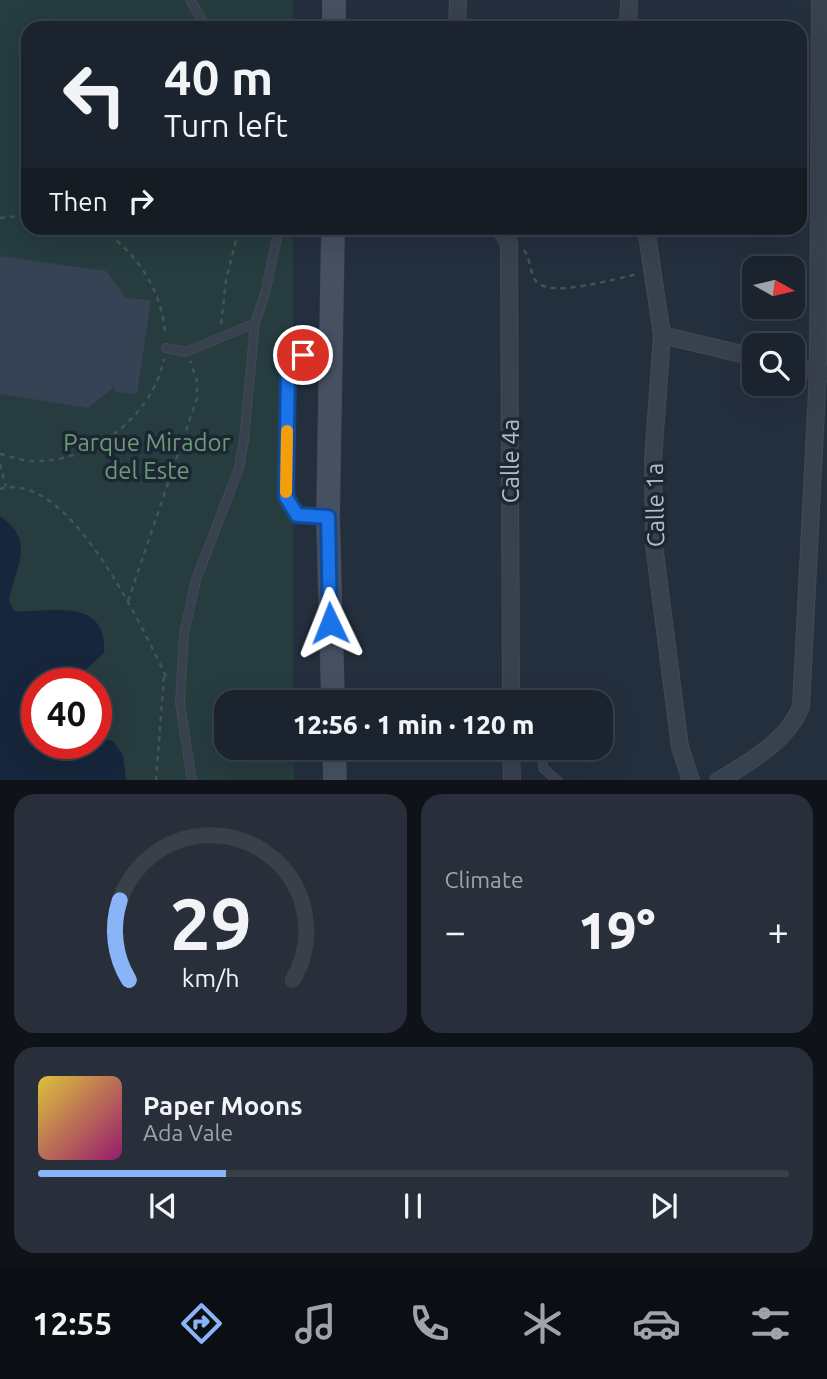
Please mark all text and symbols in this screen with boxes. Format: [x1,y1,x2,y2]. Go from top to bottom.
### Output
icon: left [49,49,140,140]
text: 40 m [164,49,273,104]
text: Turn left [164,107,288,143]
icon: right [122,182,160,220]
text: Then [49,187,108,216]
north arrow [742,256,805,318]
map controls [742,256,805,396]
pin [273,325,333,385]
button: search [742,333,805,396]
icon: arrive [284,336,322,374]
street label: Calle 4a [497,419,524,503]
park label: Parque Mirador del Este [63,429,231,484]
street label: Calle 1a [641,463,669,547]
position arrow [293,586,367,660]
speed limit sign: 40 [21,668,112,759]
text: 12:56 · 1 min · 120 m [293,710,534,739]
text: Climate [445,867,524,892]
text: 29 [169,882,251,964]
text: 19° [578,901,656,959]
text: − [445,910,466,952]
text: + [768,910,789,952]
text: km/h [181,963,239,991]
text: Paper Moons [143,1091,302,1120]
text: Ada Vale [143,1120,233,1145]
icon: previous [144,1187,182,1225]
icon: pause [394,1187,432,1225]
icon: next [645,1187,683,1225]
icon: directions [177,1299,226,1348]
icon: music [291,1299,340,1348]
icon: phone [405,1299,454,1348]
icon: climate [518,1299,567,1348]
icon: car [632,1299,681,1348]
icon: filters [746,1299,795,1348]
text: 12:55 [32,1305,112,1341]

